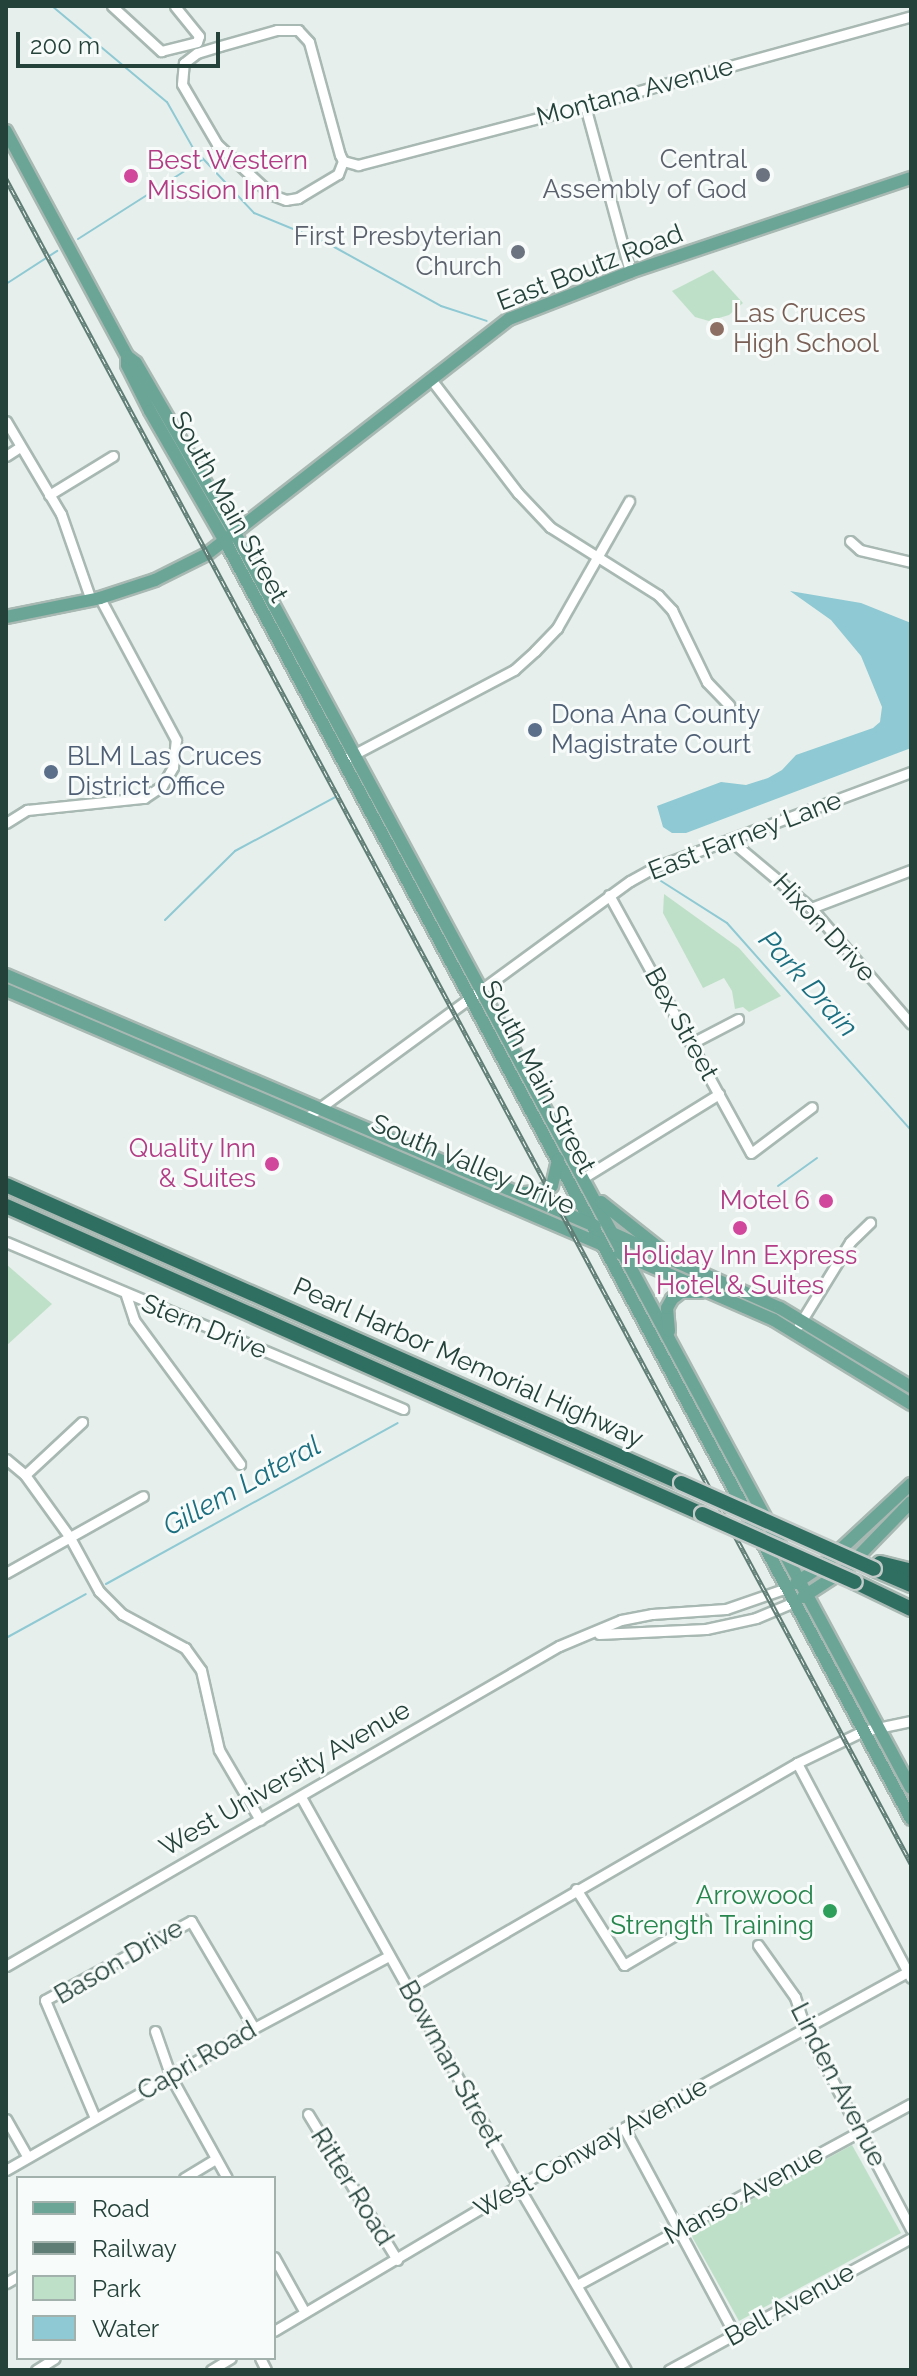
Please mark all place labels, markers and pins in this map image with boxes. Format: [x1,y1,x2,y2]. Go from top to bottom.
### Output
place label: Central Assembly of God [541,144,747,206]
place label: Best Western Mission Inn [147,145,309,206]
marker: Central Assembly of God [754,166,772,184]
marker: Best Western Mission Inn [122,167,140,185]
place label: First Presbyterian Church [294,221,502,282]
marker: First Presbyterian Church [509,243,527,261]
place label: Las Cruces High School [733,298,879,360]
marker: Las Cruces High School [708,320,726,338]
place label: Dona Ana County Magistrate Court [551,699,761,760]
marker: Dona Ana County Magistrate Court [526,721,544,739]
place label: BLM Las Cruces District Office [67,741,262,802]
marker: BLM Las Cruces District Office [42,763,60,781]
place label: Quality Inn & Suites [128,1133,256,1194]
marker: Quality Inn & Suites [263,1155,281,1173]
place label: Motel 6 [719,1185,810,1217]
marker: Motel 6 [817,1192,835,1210]
marker: Holiday Inn Express Hotel & Suites [731,1219,749,1237]
place label: Holiday Inn Express Hotel & Suites [622,1240,858,1302]
place label: Arrowood Strength Training [610,1880,814,1942]
marker: Arrowood Strength Training [821,1902,839,1920]

